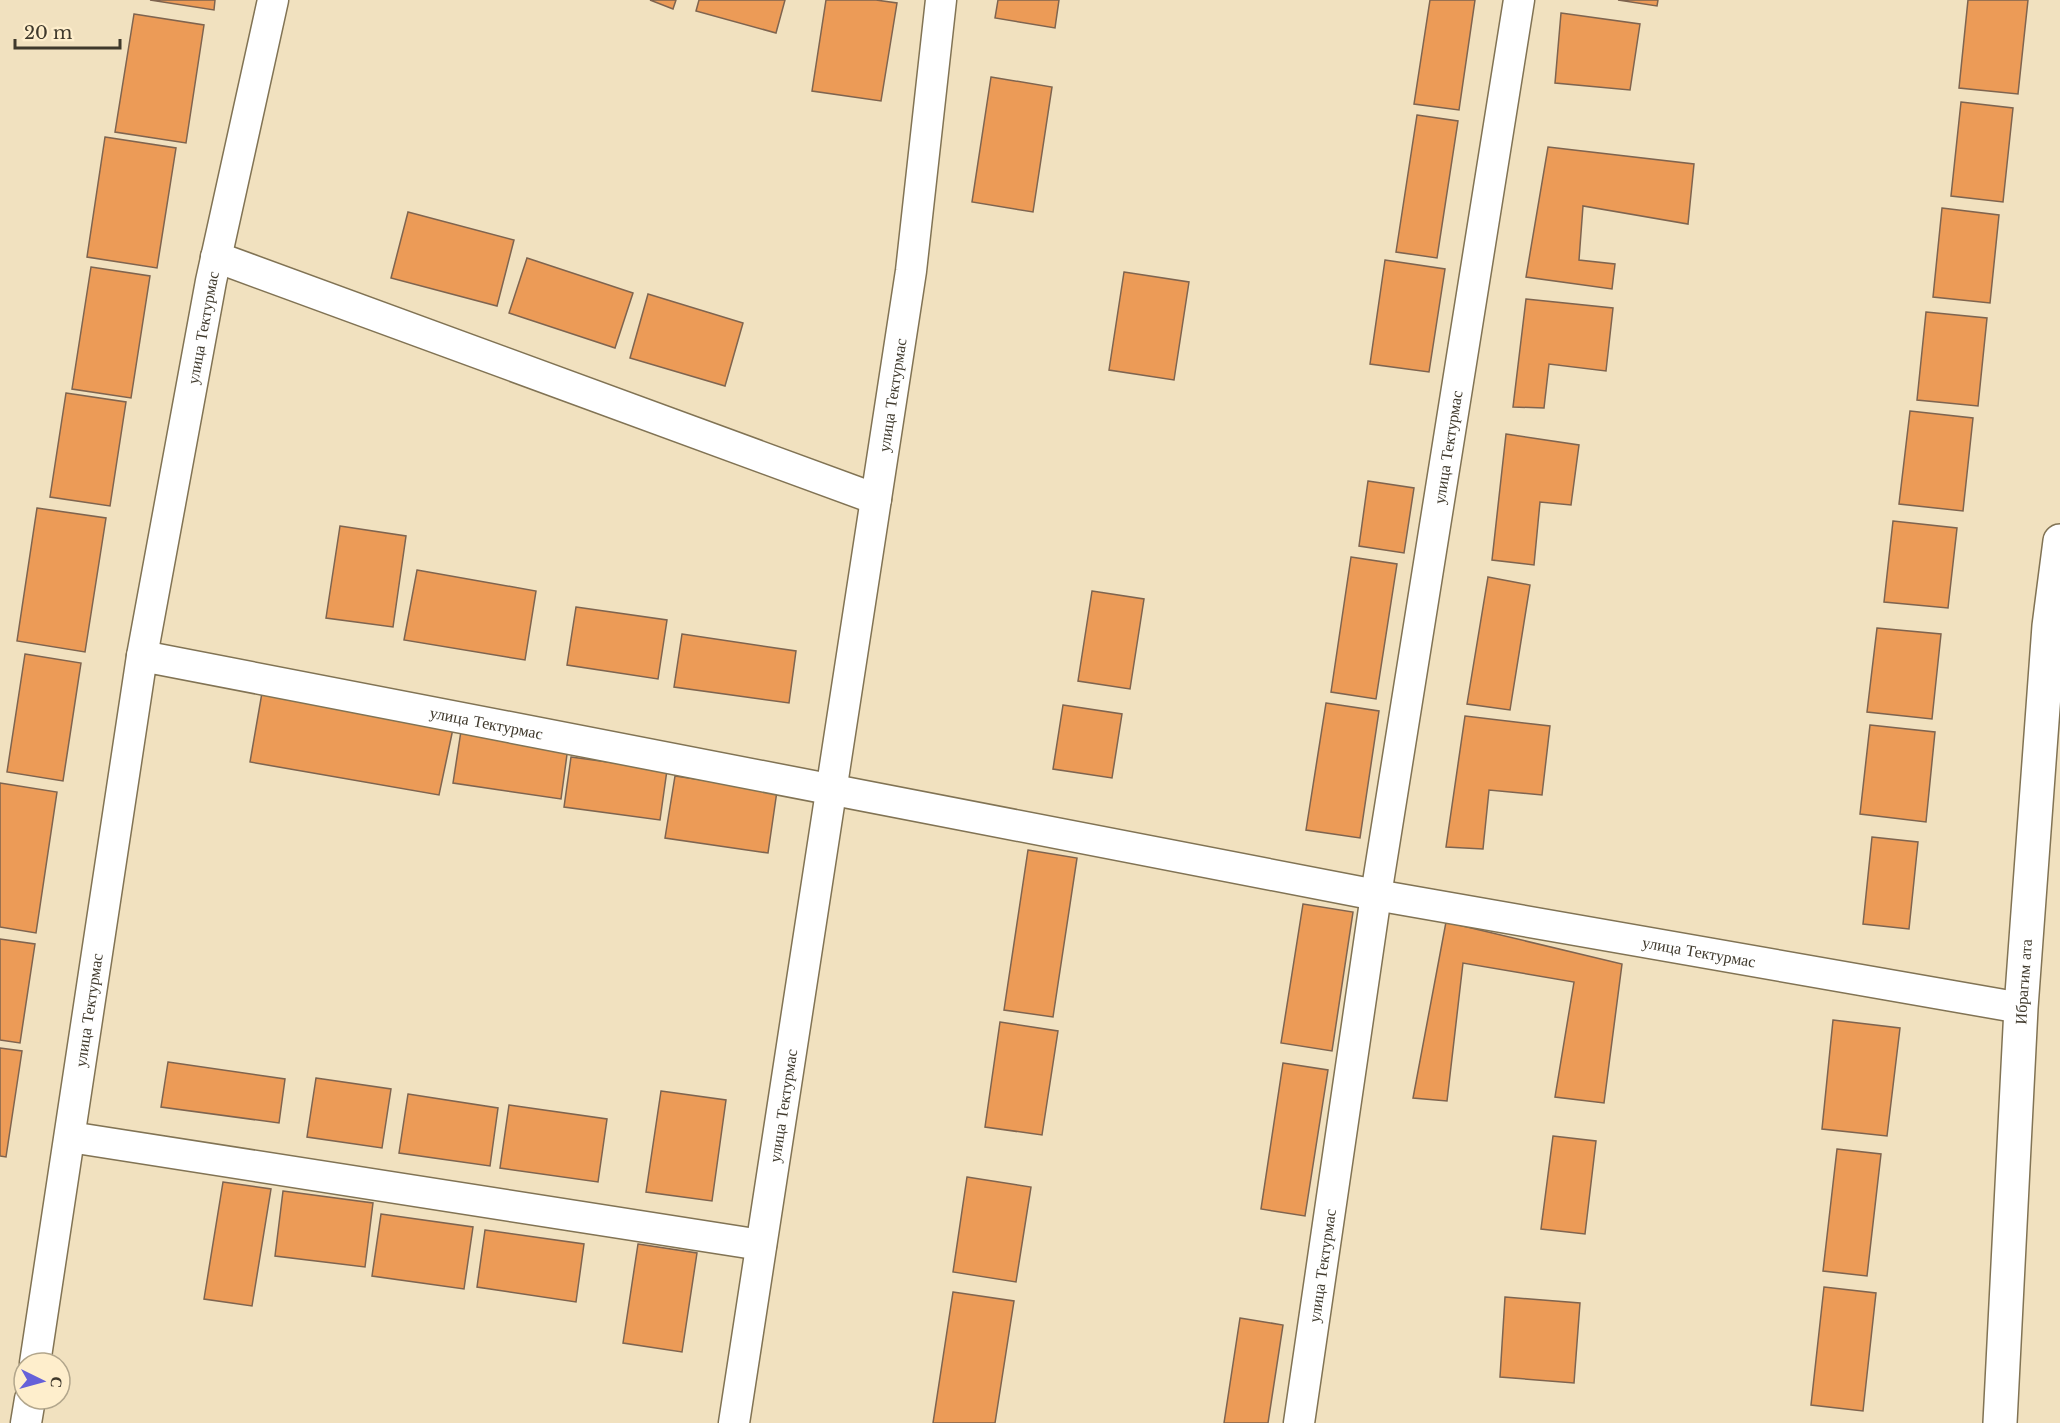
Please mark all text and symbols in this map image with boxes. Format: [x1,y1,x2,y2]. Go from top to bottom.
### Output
scale bar [15,12,120,50]
text: 20 m [24,22,72,44]
street label: улица Тектурмас [182,269,223,386]
street label: улица Тектурмас [873,337,911,453]
street label: улица Тектурмас [1429,389,1466,505]
street label: улица Тектурмас [428,702,545,743]
street label: улица Тектурмас [1641,932,1757,971]
street label: Ибрагим ата [2010,938,2036,1025]
street label: улица Тектурмас [70,952,107,1068]
street label: улица Тектурмас [764,1048,801,1164]
street label: улица Тектурмас [1304,1207,1340,1324]
north arrow [12,1351,72,1411]
text: С [46,1376,67,1389]

